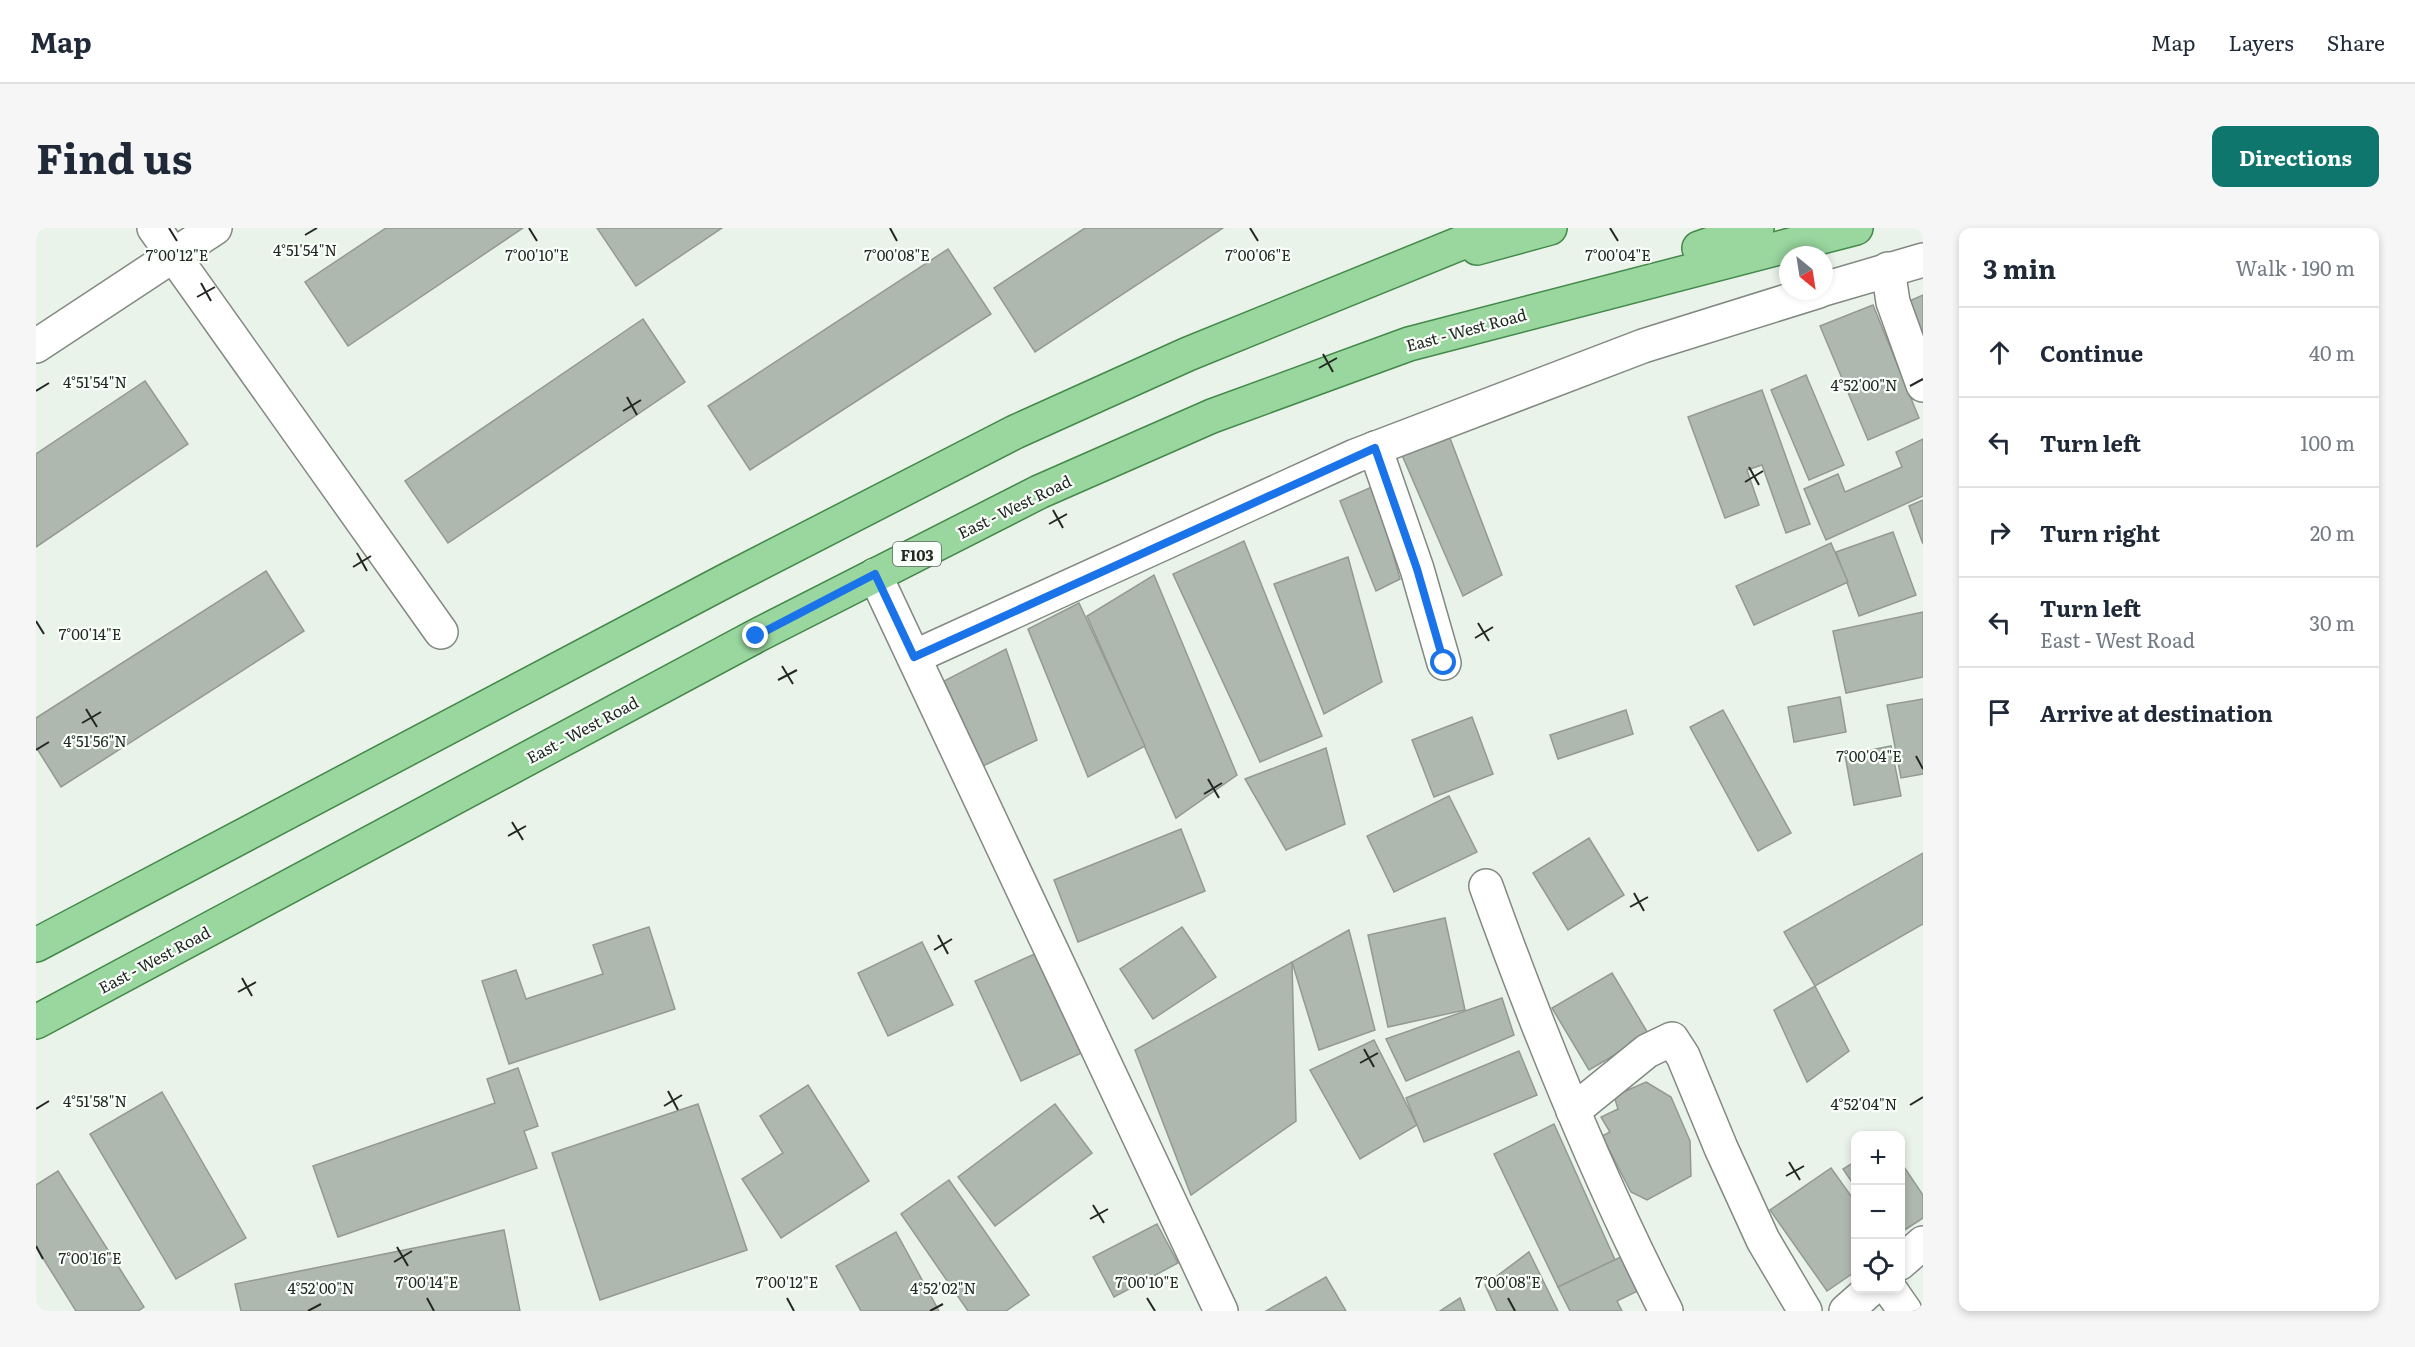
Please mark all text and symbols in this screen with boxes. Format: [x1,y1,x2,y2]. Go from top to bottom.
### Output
text: Map [30,20,92,62]
text: Map [2151,26,2196,57]
text: Layers [2229,26,2294,57]
text: Share [2327,26,2385,57]
text: Find us [36,125,193,187]
button: Directions [2212,126,2379,187]
text: 4°51'54"N [273,238,337,261]
text: 7°00'12"E [146,243,208,266]
text: 7°00'10"E [505,243,569,266]
text: 7°00'08"E [864,243,930,266]
text: 7°00'06"E [1225,243,1291,266]
text: 7°00'04"E [1585,243,1651,266]
north arrow [1779,246,1833,300]
text: 3 min [1983,248,2056,287]
text: Walk · 190 m [2236,252,2355,282]
street label: East - West Road [1403,301,1529,357]
icon: ahead [1983,336,2016,369]
text: Continue [2040,336,2143,369]
text: 40 m [2309,337,2355,367]
text: 4°51'54"N [63,370,127,393]
text: 4°52'00"N [1830,373,1898,396]
icon: left [1983,426,2016,459]
text: Turn left [2040,426,2141,459]
text: 100 m [2300,427,2355,457]
street label: East - West Road [953,468,1075,544]
icon: right [1983,516,2016,549]
text: Turn right [2040,516,2160,549]
text: 20 m [2310,517,2355,547]
road number: F103 [893,542,941,566]
text: Turn left [2040,591,2141,624]
icon: left [1983,606,2016,639]
text: 30 m [2309,607,2355,637]
text: 7°00'14"E [59,622,121,645]
route end [742,622,768,648]
text: East - West Road [2040,624,2195,654]
route start [1430,649,1456,675]
street label: East - West Road [522,689,643,769]
icon: arrive [1983,696,2016,729]
text: Arrive at destination [2040,696,2273,729]
text: 4°51'56"N [63,729,127,752]
text: 7°00'04"E [1836,744,1902,767]
street label: East - West Road [94,919,215,999]
text: 4°51'58"N [63,1089,127,1112]
text: 4°52'04"N [1831,1092,1897,1115]
map controls [1851,1131,1905,1293]
button: + [1851,1131,1905,1185]
button: − [1851,1185,1905,1239]
button: locate [1851,1239,1905,1293]
text: 7°00'16"E [59,1246,121,1269]
text: 7°00'14"E [396,1270,458,1293]
text: 7°00'12"E [756,1270,818,1293]
text: 7°00'10"E [1115,1270,1179,1293]
text: 7°00'08"E [1475,1270,1541,1293]
text: 4°52'00"N [287,1276,355,1299]
text: 4°52'02"N [910,1276,976,1299]

